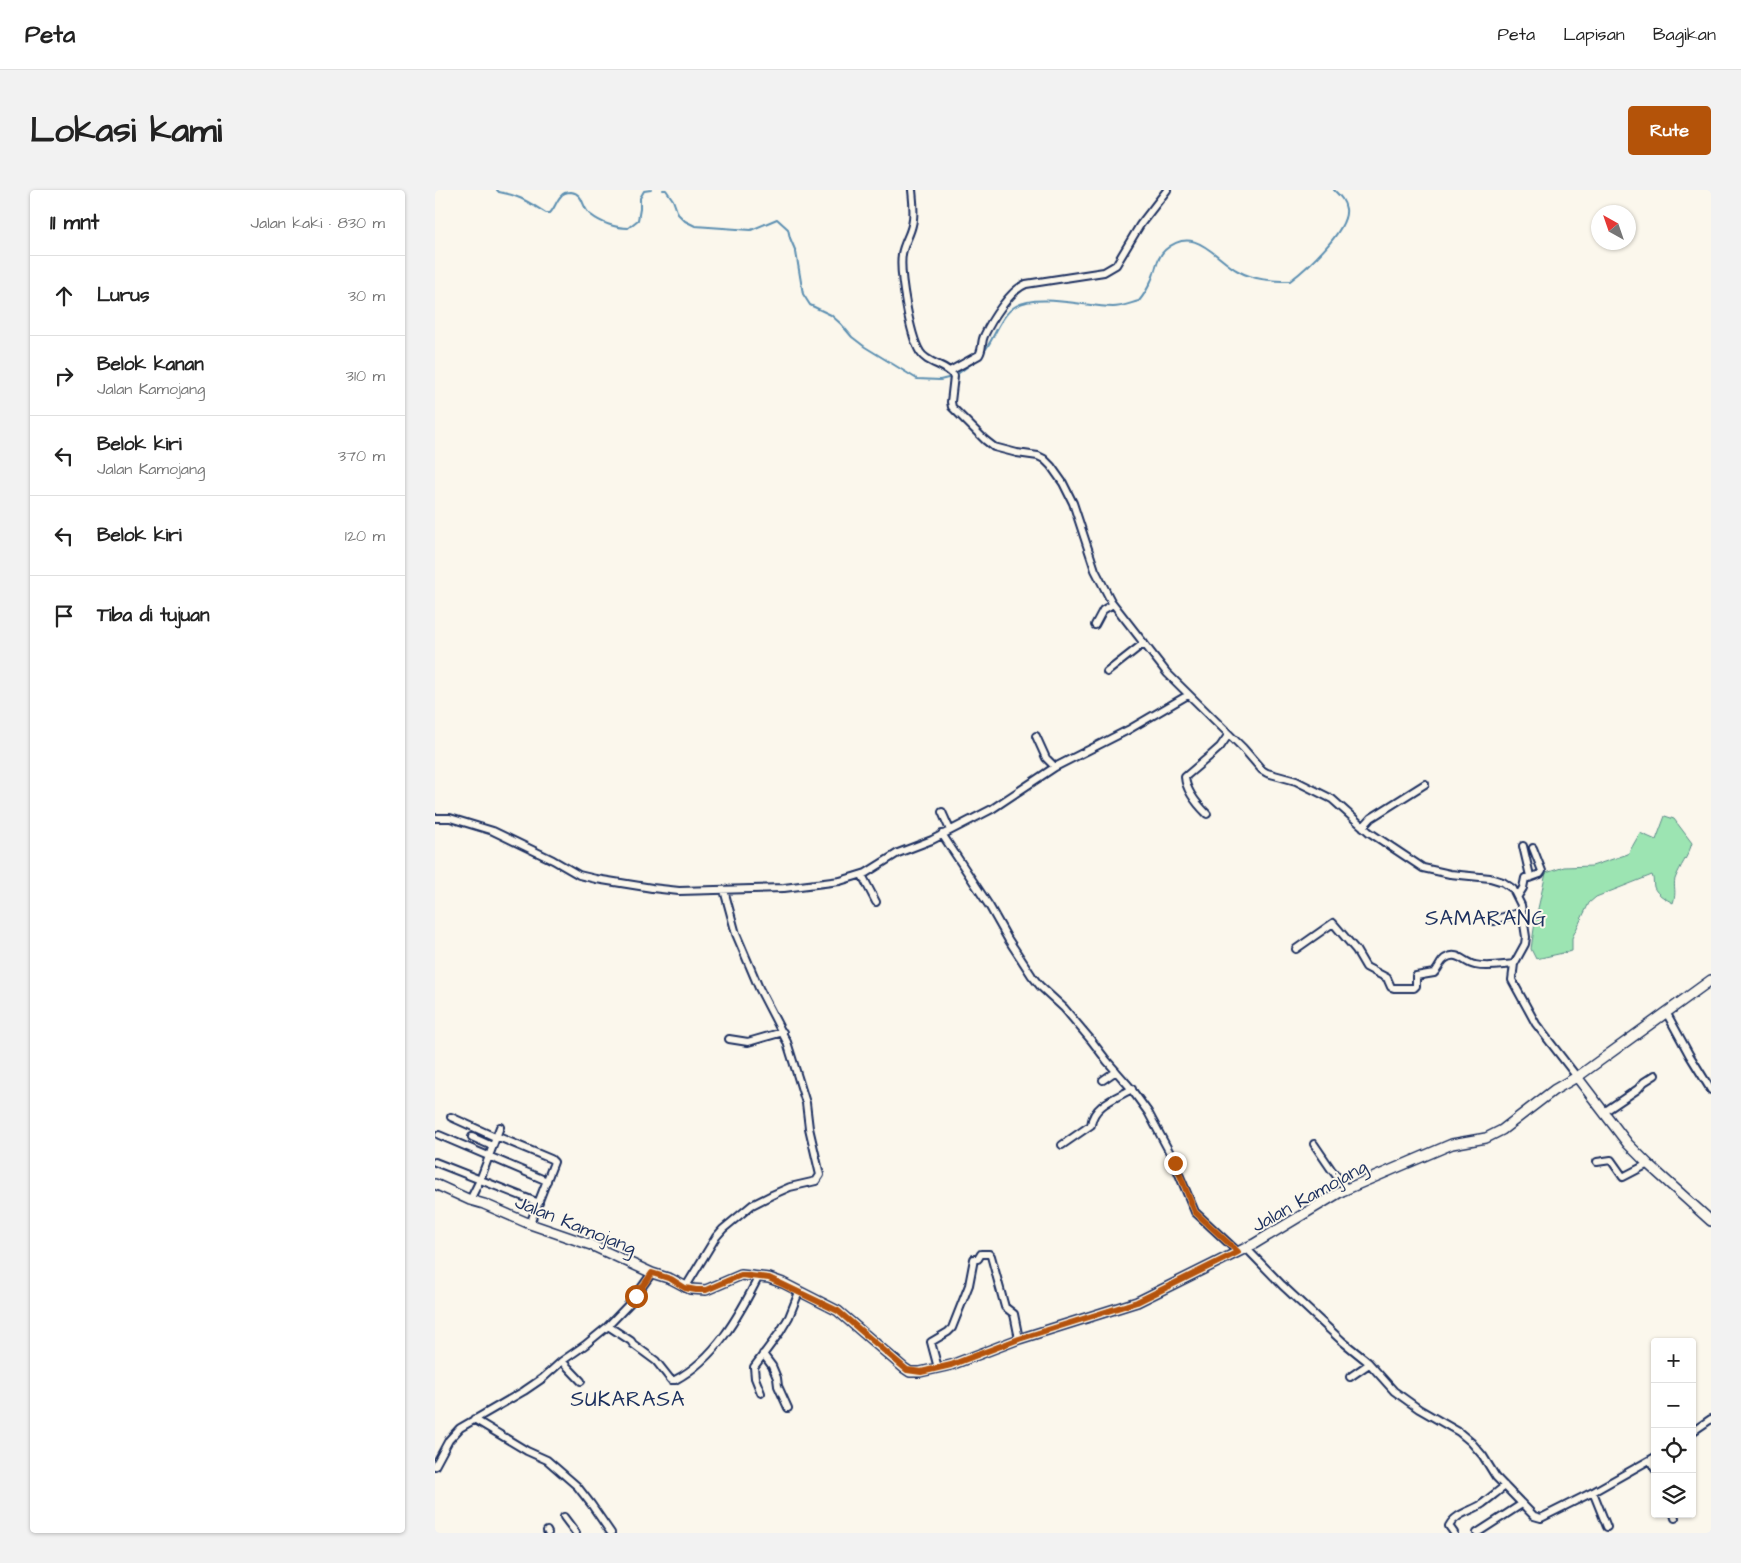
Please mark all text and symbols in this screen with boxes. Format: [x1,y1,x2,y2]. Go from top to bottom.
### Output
text: Peta [25,18,75,52]
text: Peta [1498,22,1535,47]
text: Lapisan [1563,22,1625,47]
text: Bagikan [1653,22,1716,47]
text: Lokasi kami [30,106,222,155]
button: Rute [1628,106,1711,155]
north arrow [1591,205,1636,250]
text: 11 mnt [50,208,99,237]
text: Jalan kaki · 830 m [251,212,385,234]
icon: ahead [50,282,78,310]
text: Lurus [97,282,149,309]
text: 30 m [348,285,385,307]
text: Belok kanan [97,351,204,378]
icon: right [50,362,78,390]
text: 310 m [346,365,385,387]
text: Jalan Kamojang [97,378,205,400]
text: Belok kiri [97,431,182,458]
icon: left [50,442,78,470]
text: 370 m [338,445,385,467]
text: Jalan Kamojang [97,458,205,480]
icon: left [50,522,78,550]
text: Belok kiri [97,522,182,549]
text: 120 m [345,525,385,547]
icon: arrive [50,602,78,630]
text: Tiba di tujuan [97,602,209,629]
district label: SAMARANG [1425,904,1547,933]
route end [1164,1152,1187,1175]
street label: Jalan Kamojang [1247,1153,1373,1240]
street label: Jalan Kamojang [510,1189,640,1263]
route start [625,1285,648,1308]
map controls [1651,1338,1696,1518]
button: + [1651,1338,1696,1383]
button: − [1651,1383,1696,1428]
district label: SUKARASA [571,1385,685,1414]
button: locate [1651,1428,1696,1473]
button: layers [1651,1473,1696,1518]

